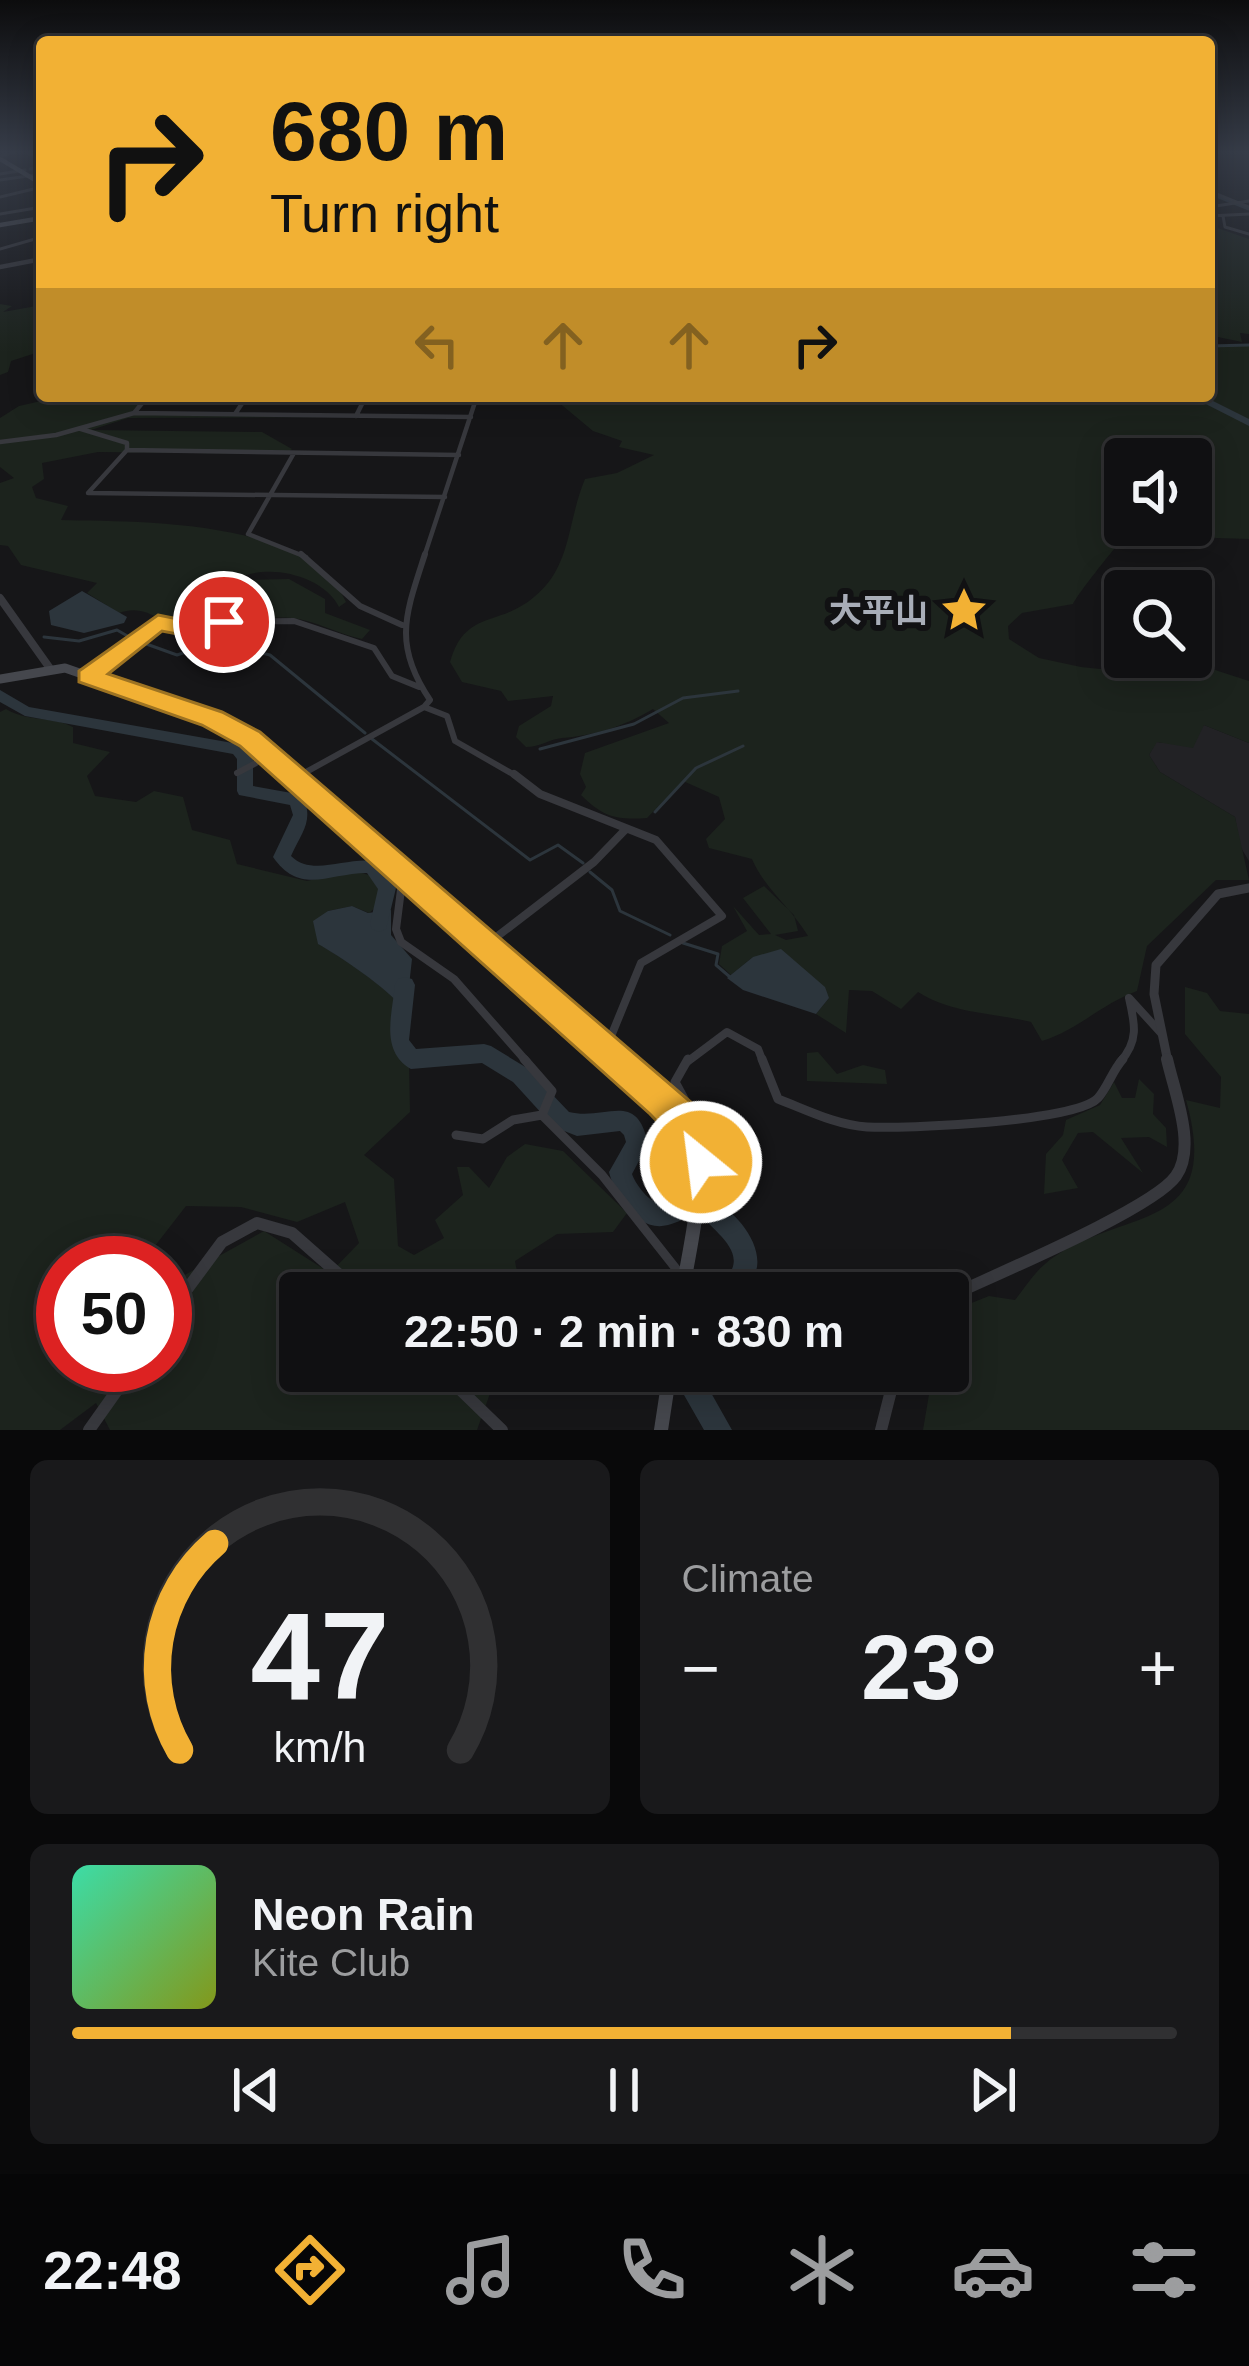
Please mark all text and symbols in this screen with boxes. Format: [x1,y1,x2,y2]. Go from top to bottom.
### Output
icon: right [72,84,228,240]
text: 680 m [270,84,508,178]
text: Turn right [270,183,499,243]
icon: left [404,312,470,378]
icon: ahead [530,312,596,378]
icon: ahead [656,312,722,378]
icon: right [782,312,848,378]
map controls [1104,438,1212,678]
button: sound [1104,438,1212,546]
button: search [1104,570,1212,678]
pin [173,571,275,673]
place icon: 大平山 [939,585,989,635]
icon: arrive [191,589,257,655]
place label: 大平山 [829,592,928,629]
position arrow [638,1099,764,1225]
speed limit sign: 50 [36,1236,192,1392]
text: 22:50 · 2 min · 830 m [404,1306,844,1357]
text: Climate [682,1557,814,1600]
text: 47 [250,1586,389,1725]
text: 23° [861,1618,997,1718]
text: − [682,1631,720,1705]
text: + [1138,1631,1177,1705]
text: km/h [273,1723,366,1771]
text: Neon Rain [252,1889,475,1940]
text: Kite Club [252,1941,410,1984]
icon: previous [223,2057,289,2123]
icon: pause [591,2057,657,2123]
icon: next [960,2057,1026,2123]
icon: directions [268,2228,352,2312]
icon: music [439,2228,523,2312]
icon: phone [610,2228,694,2312]
icon: climate [780,2228,864,2312]
icon: car [951,2228,1035,2312]
icon: filters [1122,2228,1206,2312]
text: 22:48 [43,2240,181,2300]

